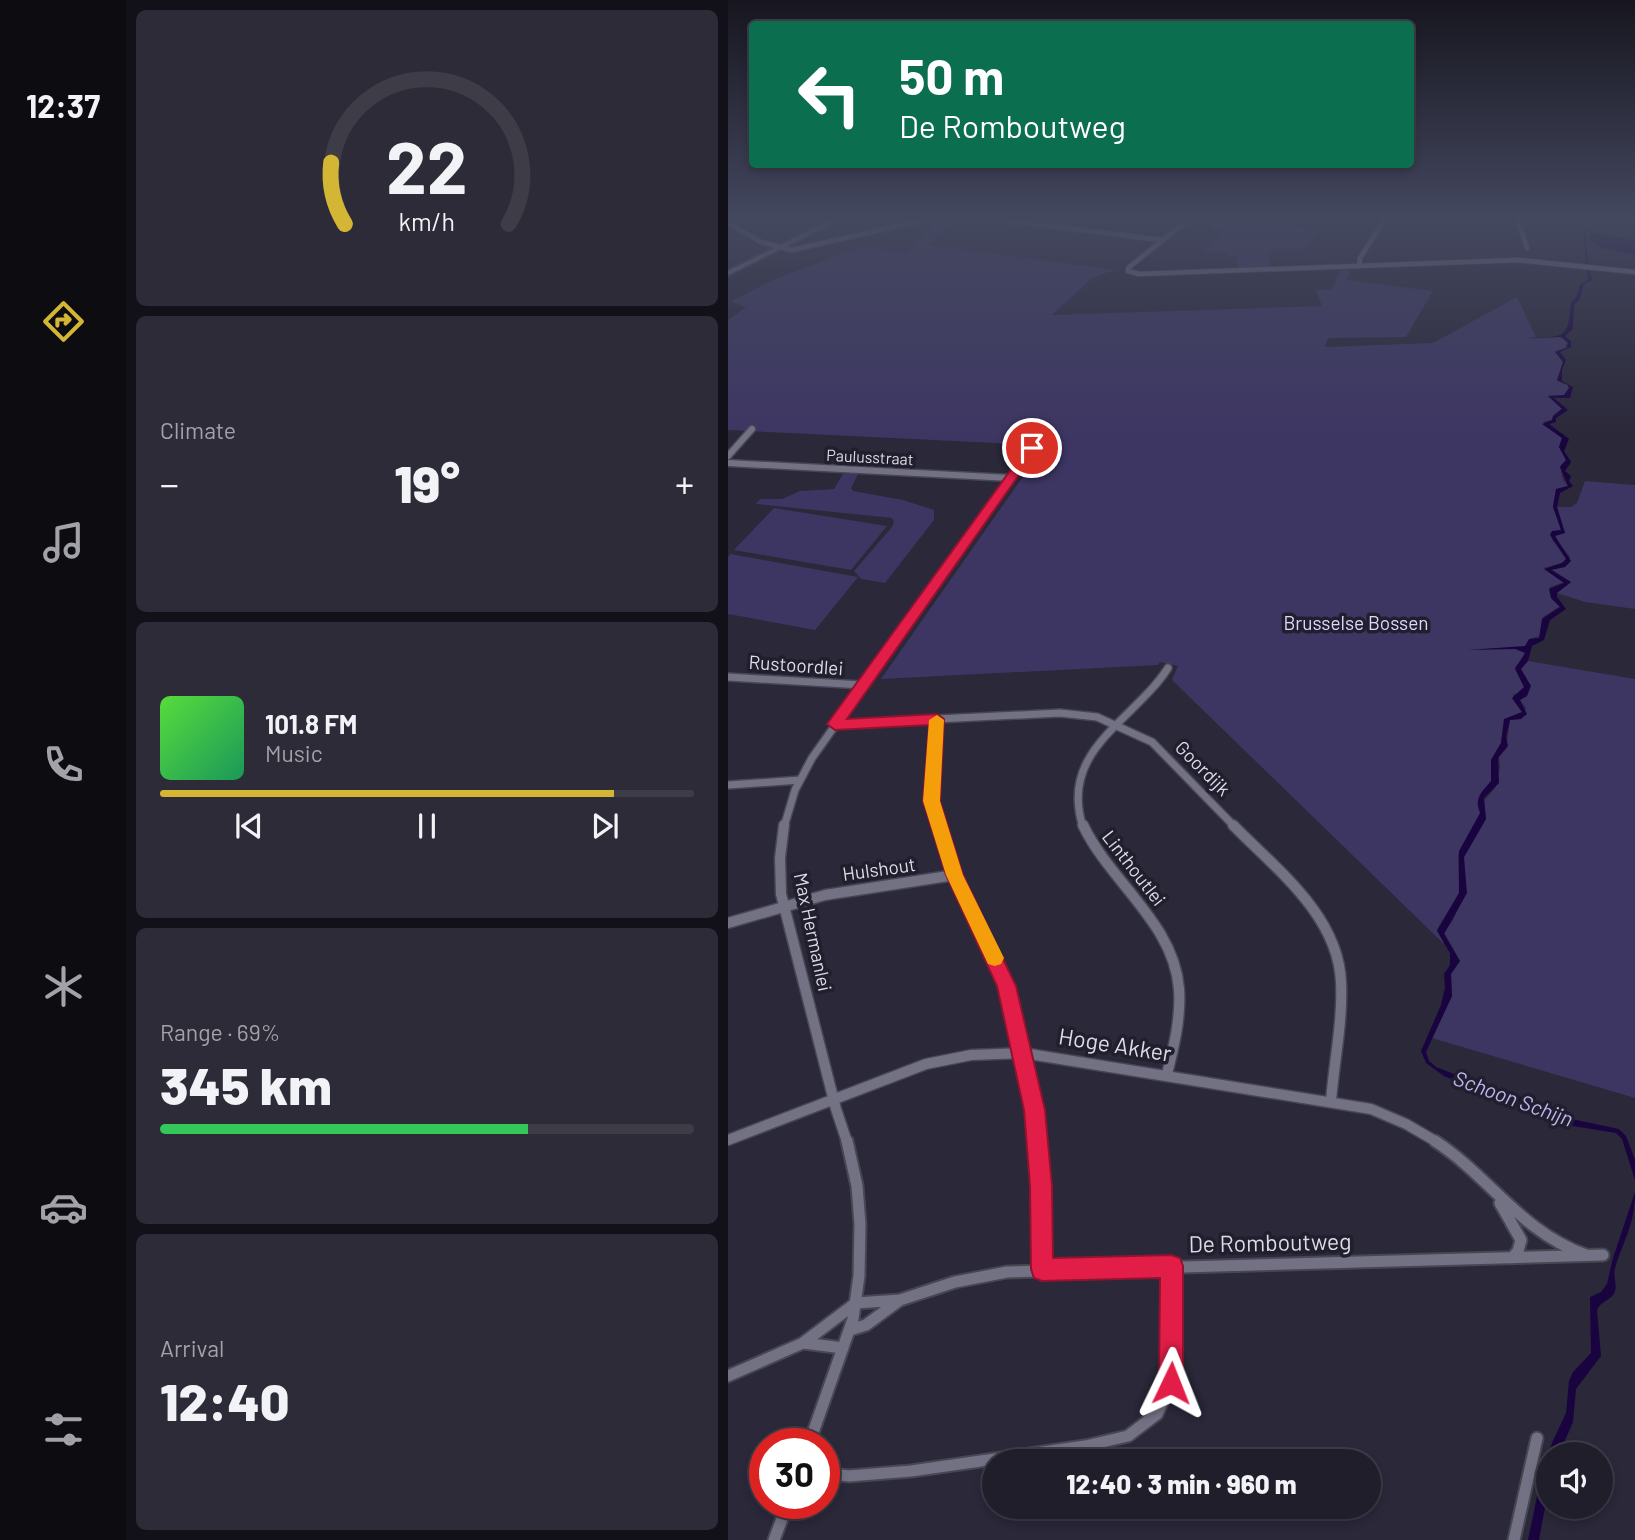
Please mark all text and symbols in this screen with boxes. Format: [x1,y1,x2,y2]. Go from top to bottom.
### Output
text: 50 m [899,46,1004,105]
icon: left [784,49,875,140]
text: 12:37 [26,86,100,124]
text: De Romboutweg [899,106,1126,144]
text: 22 [386,121,468,209]
text: km/h [399,206,455,236]
icon: directions [39,297,88,346]
text: Climate [160,416,236,444]
pin [1002,418,1062,478]
icon: arrive [1013,429,1051,467]
street label: Paulusstraat [826,445,914,468]
text: 19° [394,451,460,513]
text: − [160,460,179,506]
text: + [675,460,694,506]
icon: music [39,518,88,567]
park label: Brusselse Bossen [1283,611,1429,634]
street label: Rustoordlei [748,650,844,679]
text: 101.8 FM [265,708,357,739]
street label: Goordijk [1171,735,1236,800]
text: Music [265,739,323,767]
icon: phone [39,740,88,789]
icon: previous [230,807,268,845]
icon: pause [408,807,446,845]
icon: next [586,807,624,845]
street label: Linthoutlei [1098,825,1171,910]
street label: Hulshout [841,852,917,885]
street label: Max Hermanlei [790,871,837,993]
icon: climate [39,962,88,1011]
text: Range · 69% [160,1018,280,1046]
street label: Hoge Akker [1057,1021,1174,1067]
text: 345 km [160,1053,332,1115]
water label: Schoon Schijn [1450,1064,1577,1131]
icon: car [39,1183,88,1232]
street label: De Romboutweg [1188,1227,1352,1257]
text: Arrival [160,1334,224,1362]
position arrow [1134,1346,1208,1420]
text: 12:40 [160,1369,290,1431]
icon: filters [39,1405,88,1454]
speed limit sign: 30 [749,1428,840,1519]
map controls [1536,1442,1613,1519]
button: sound [1536,1442,1613,1519]
text: 12:40 · 3 min · 960 m [1066,1468,1297,1499]

